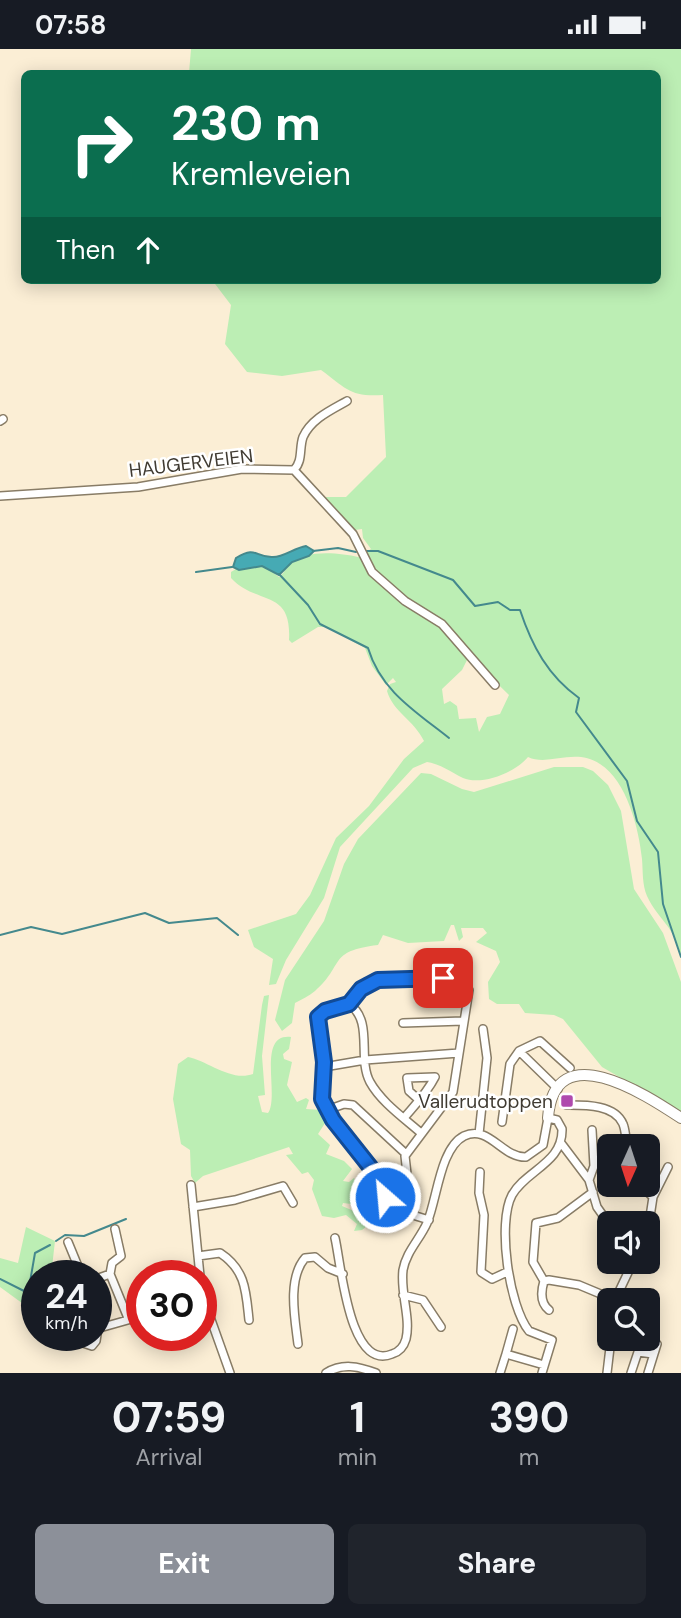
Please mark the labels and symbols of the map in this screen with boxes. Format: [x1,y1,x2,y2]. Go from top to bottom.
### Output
street label: HAUGERVEIEN [127,443,255,483]
pin [413,948,473,1008]
place label: Vallerudtoppen [418,1089,553,1114]
marker: Vallerudtoppen [559,1093,575,1109]
north arrow [597,1134,660,1197]
position arrow [348,1160,422,1234]
speed limit sign: 30 [126,1260,217,1351]

